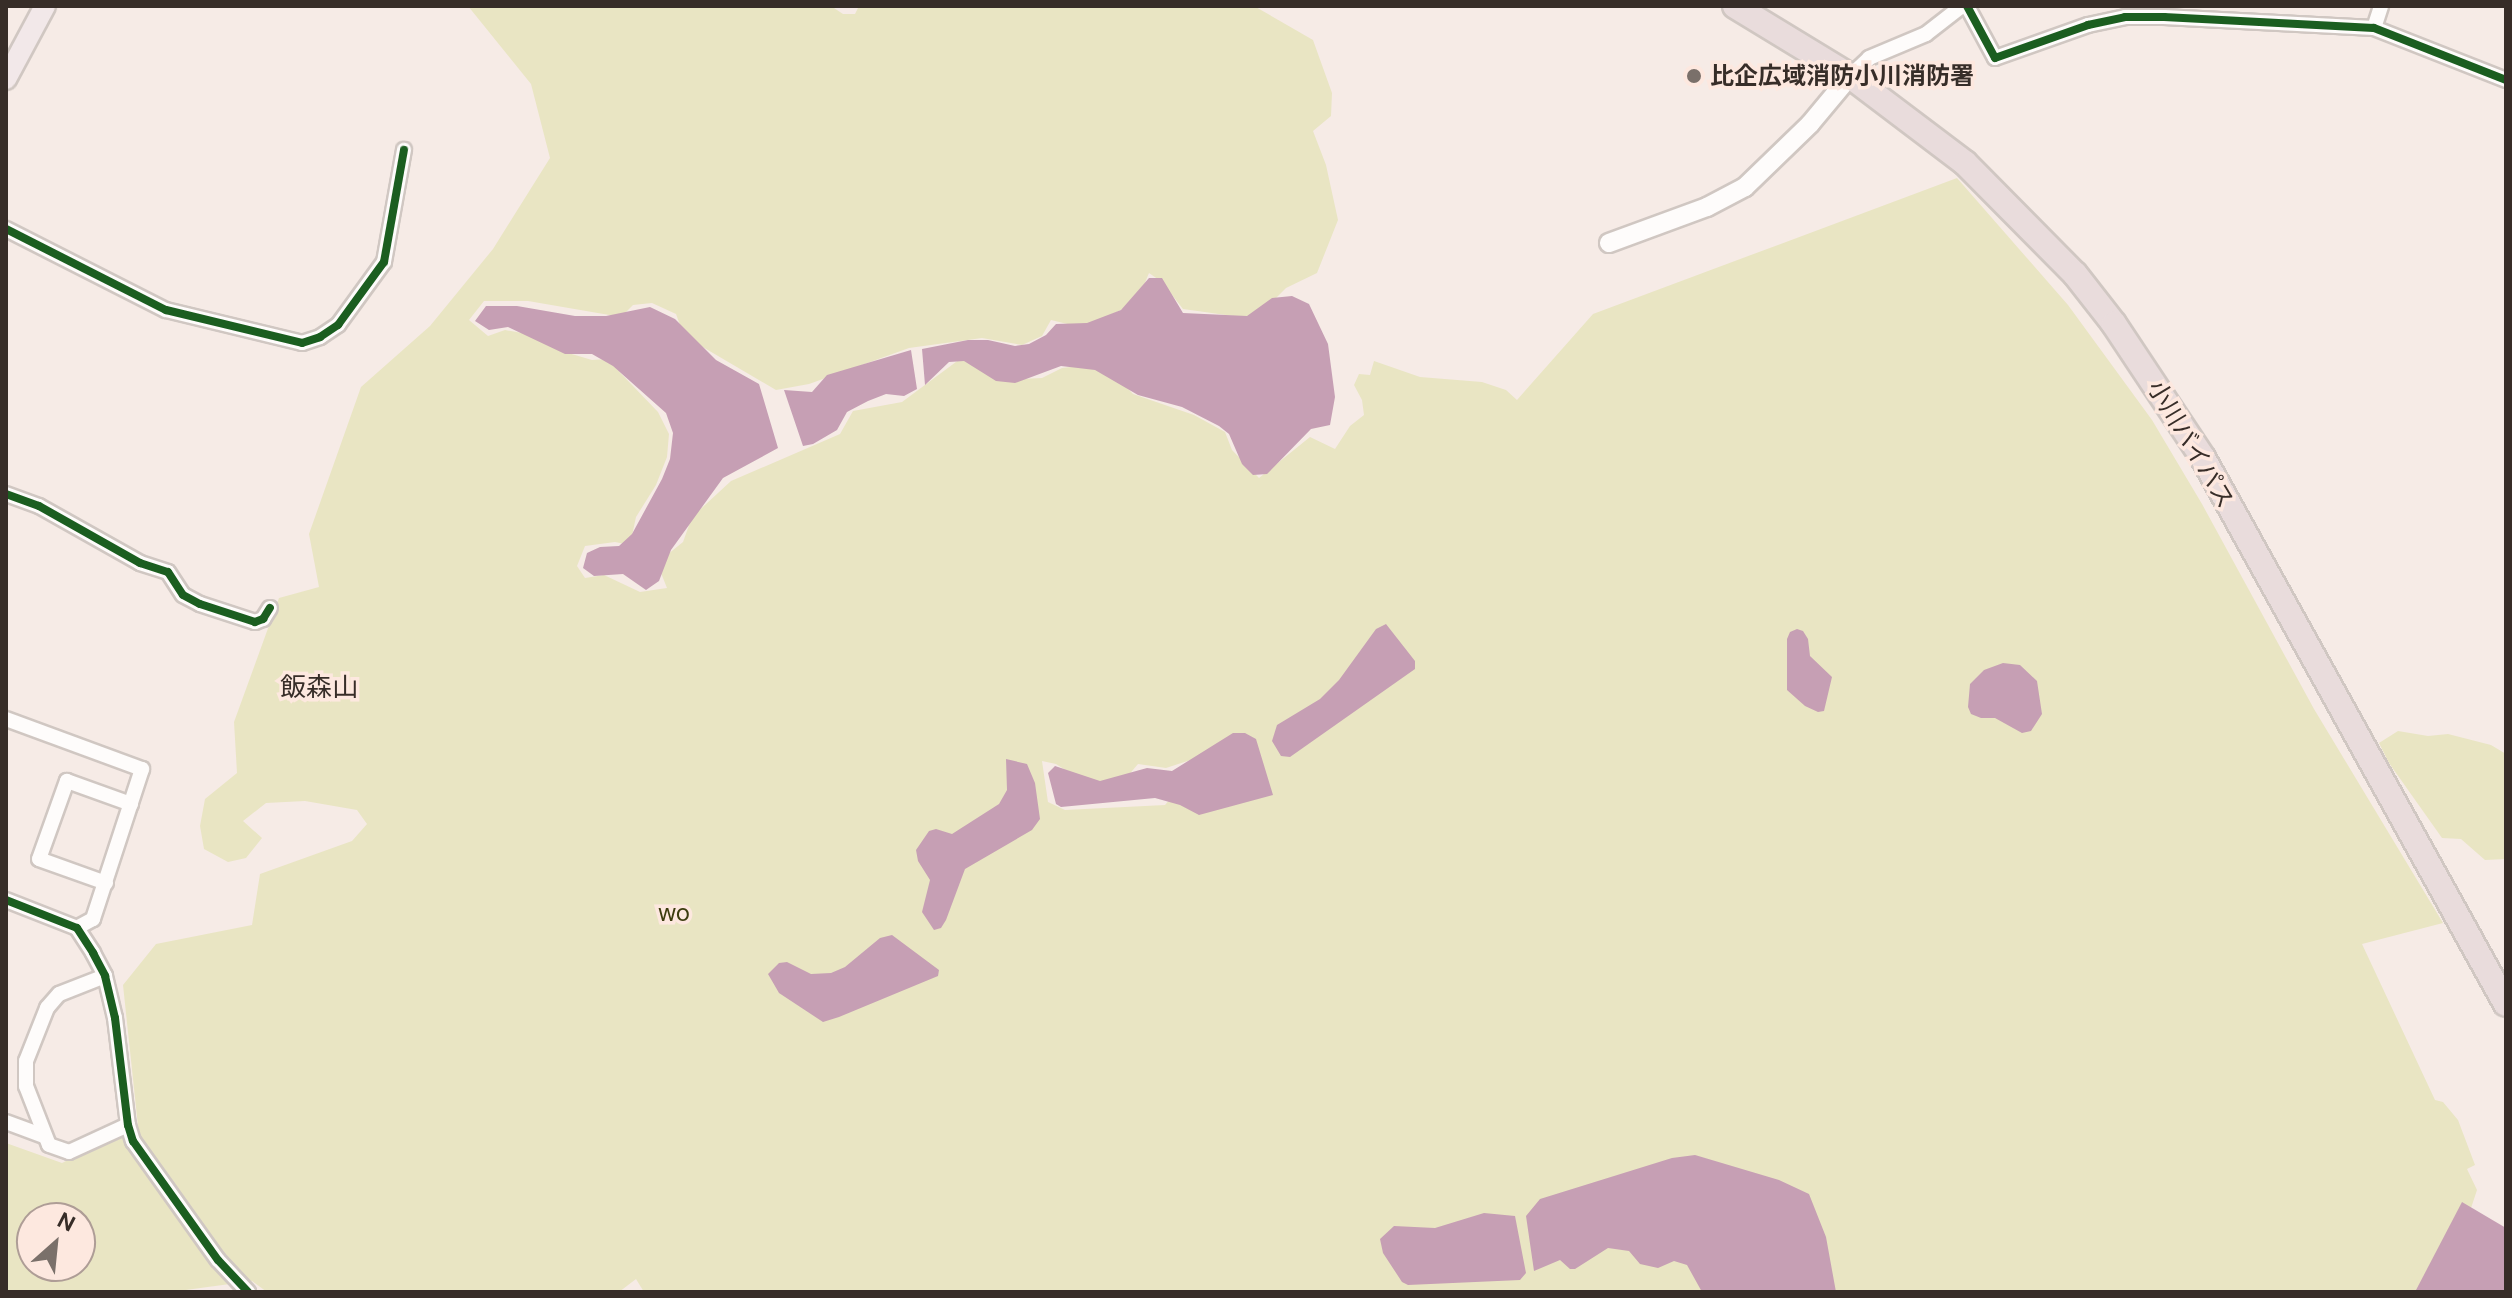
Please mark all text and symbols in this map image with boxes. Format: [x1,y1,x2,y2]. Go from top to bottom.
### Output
place label: 比企広域消防小川消防署 [1710,62,1974,90]
marker: 比企広域消防小川消防署 [1685,67,1703,85]
street label: 小川バイパス [2142,375,2240,513]
district label: 飯森山 [280,672,358,704]
park label: wo [658,899,690,927]
north arrow [16,1202,96,1282]
text: N [52,1205,80,1239]

